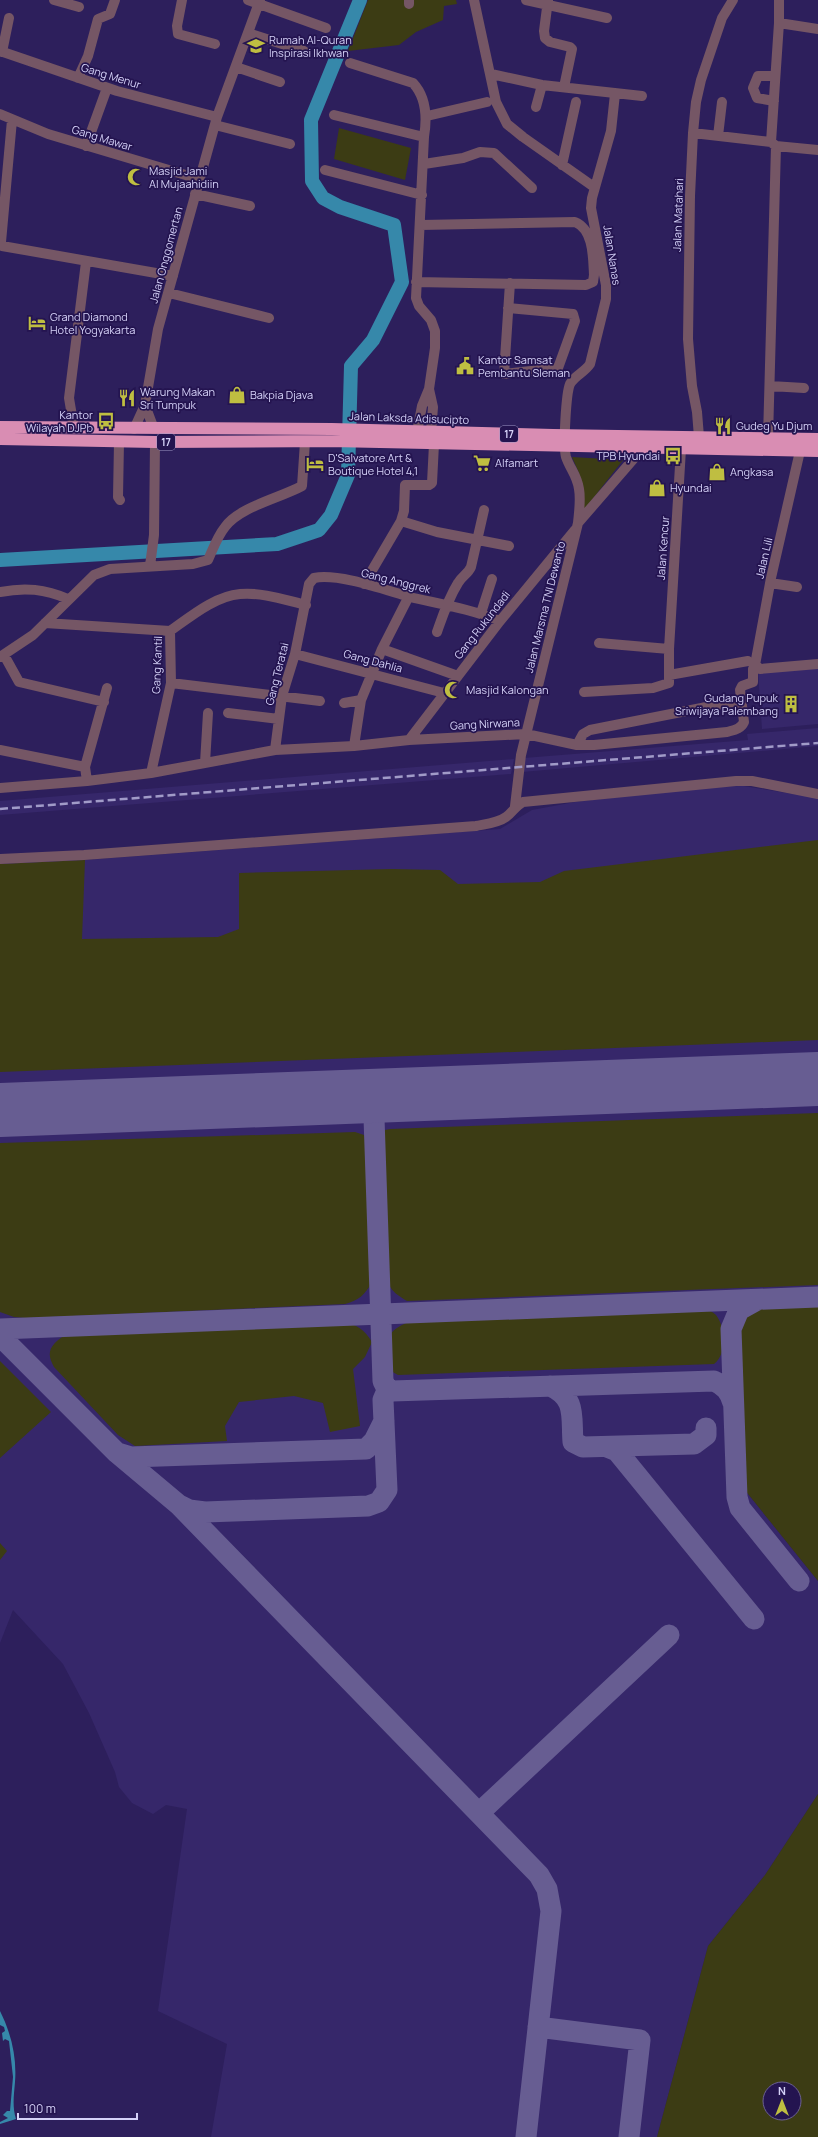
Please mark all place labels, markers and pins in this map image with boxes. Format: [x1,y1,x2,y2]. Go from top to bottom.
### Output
place label: Rumah Al-Quran Inspirasi Ikhwan [269,32,352,60]
school or university icon: Rumah Al-Quran Inspirasi Ikhwan [246,36,266,56]
place label: Masjid Jami Al Mujaahidiin [149,163,219,191]
mosque icon: Masjid Jami Al Mujaahidiin [126,167,146,187]
place label: Grand Diamond Hotel Yogyakarta [50,309,135,337]
hotel icon: Grand Diamond Hotel Yogyakarta [27,313,47,333]
place label: Kantor Samsat Pembantu Sleman [478,352,570,380]
public building icon: Kantor Samsat Pembantu Sleman [455,356,475,376]
place label: Warung Makan Sri Tumpuk [140,384,215,412]
shop icon: Bakpia Djava [227,385,247,405]
place label: Bakpia Djava [250,387,313,402]
restaurant icon: Warung Makan Sri Tumpuk [117,388,137,408]
place label: Kantor Wilayah DJPb [26,407,93,435]
bus stop icon: Kantor Wilayah DJPb [96,411,116,431]
restaurant icon: Gudeg Yu Djum [713,416,733,436]
place label: Gudeg Yu Djum [736,418,812,433]
bus stop icon: TPB Hyundai [663,446,683,466]
place label: TPB Hyundai [596,448,660,463]
place label: D'Salvatore Art & Boutique Hotel 4,1 [328,450,418,478]
supermarket icon: Alfamart [472,453,492,473]
hotel icon: D'Salvatore Art & Boutique Hotel 4,1 [305,454,325,474]
place label: Alfamart [495,455,538,470]
shop icon: Angkasa [707,462,727,482]
place label: Angkasa [730,464,773,479]
shop icon: Hyundai [647,478,667,498]
place label: Hyundai [670,480,712,495]
mosque icon: Masjid Kalongan [443,680,463,700]
place label: Masjid Kalongan [466,682,549,697]
place label: Gudang Pupuk Sriwijaya Palembang [675,690,779,718]
building icon: Gudang Pupuk Sriwijaya Palembang [781,694,801,714]

